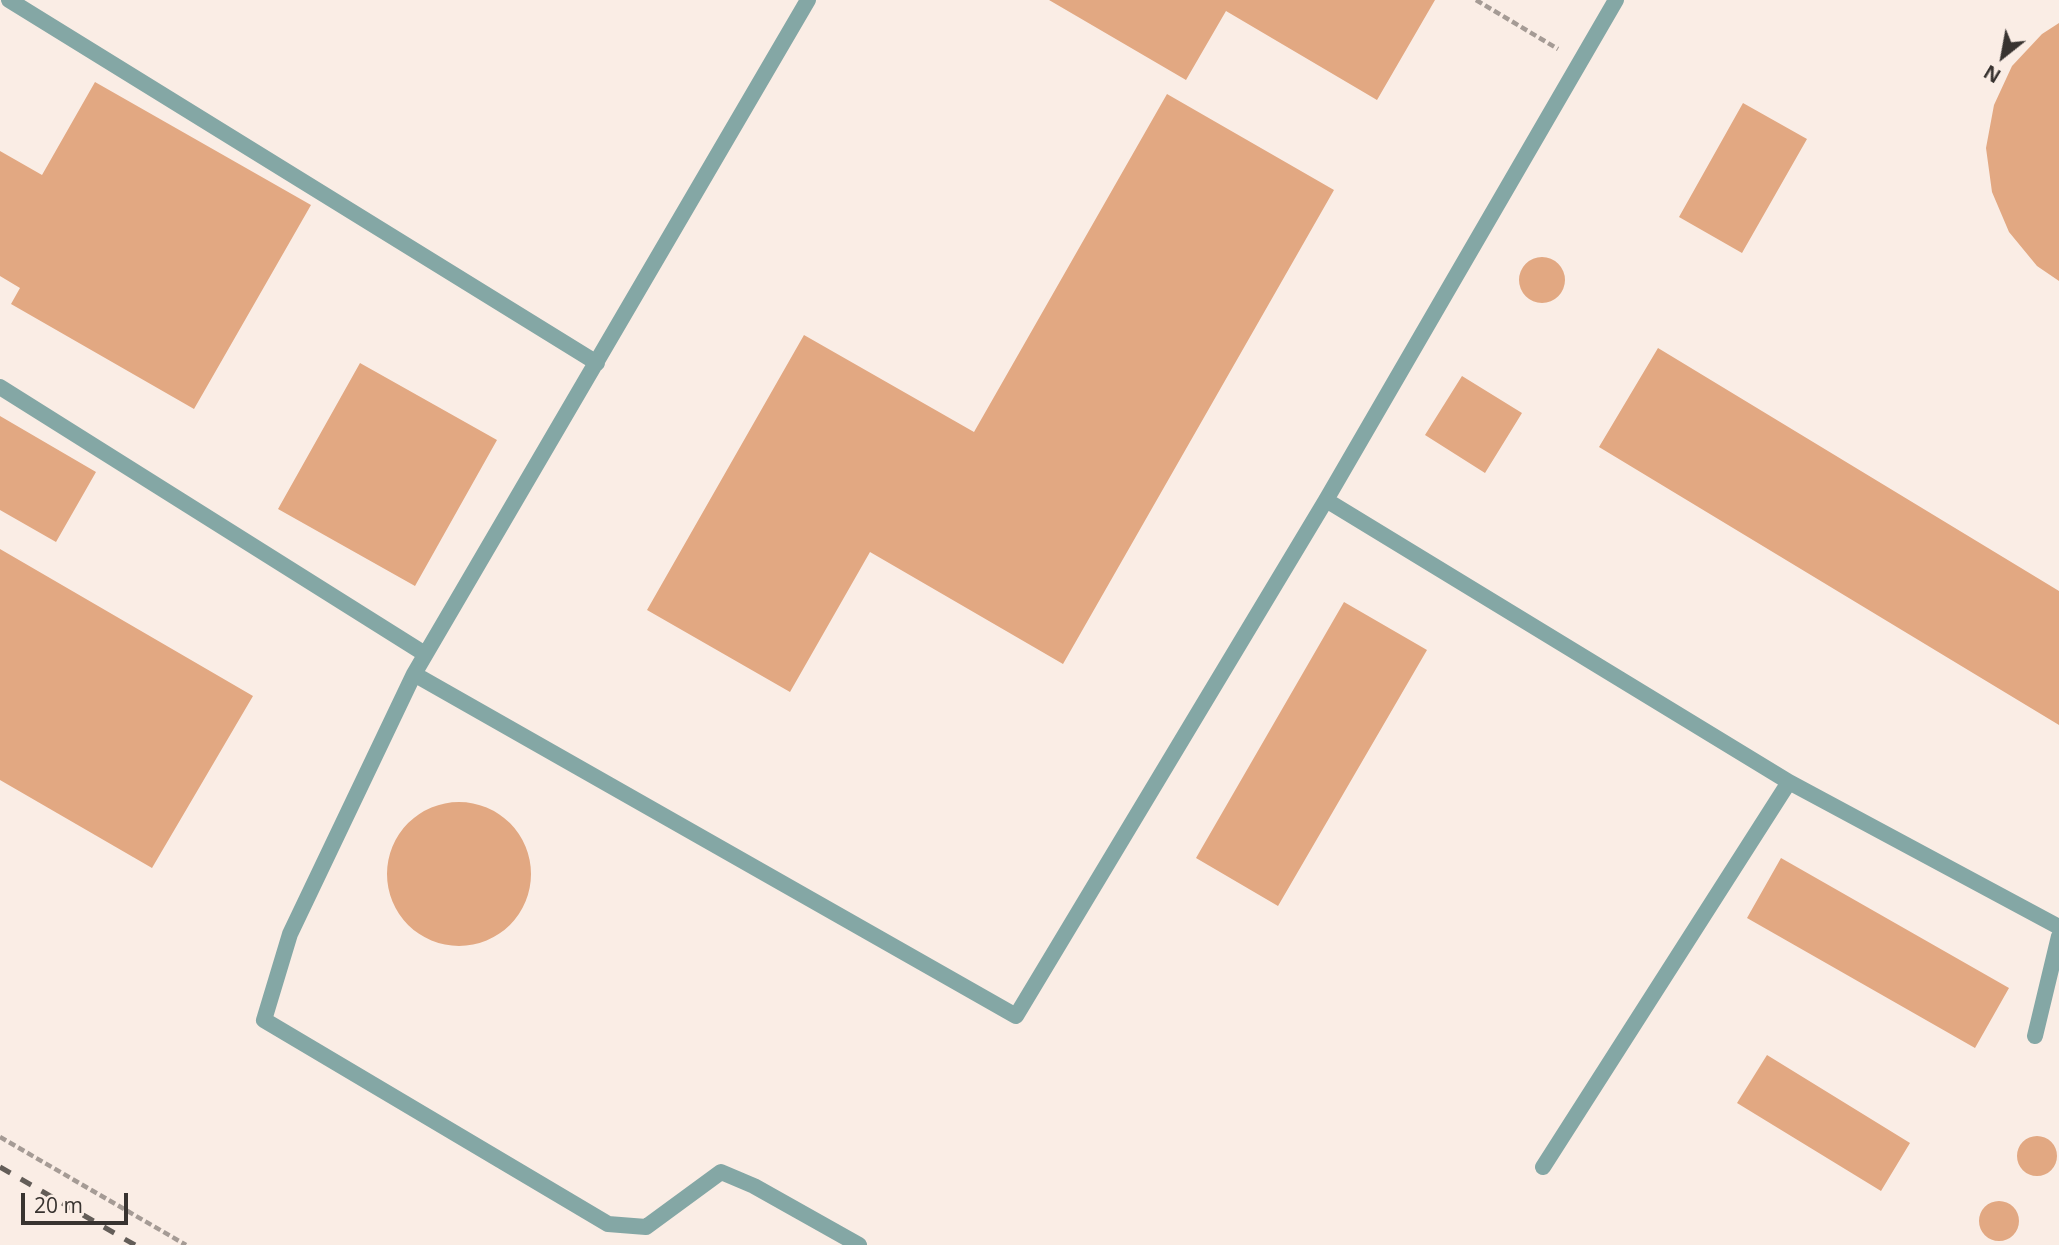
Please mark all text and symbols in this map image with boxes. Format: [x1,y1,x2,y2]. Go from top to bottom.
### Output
north arrow [1968,21,2038,91]
text: N [1979,59,2006,89]
scale bar [24,1178,131,1222]
text: 20 m [34,1191,83,1219]

